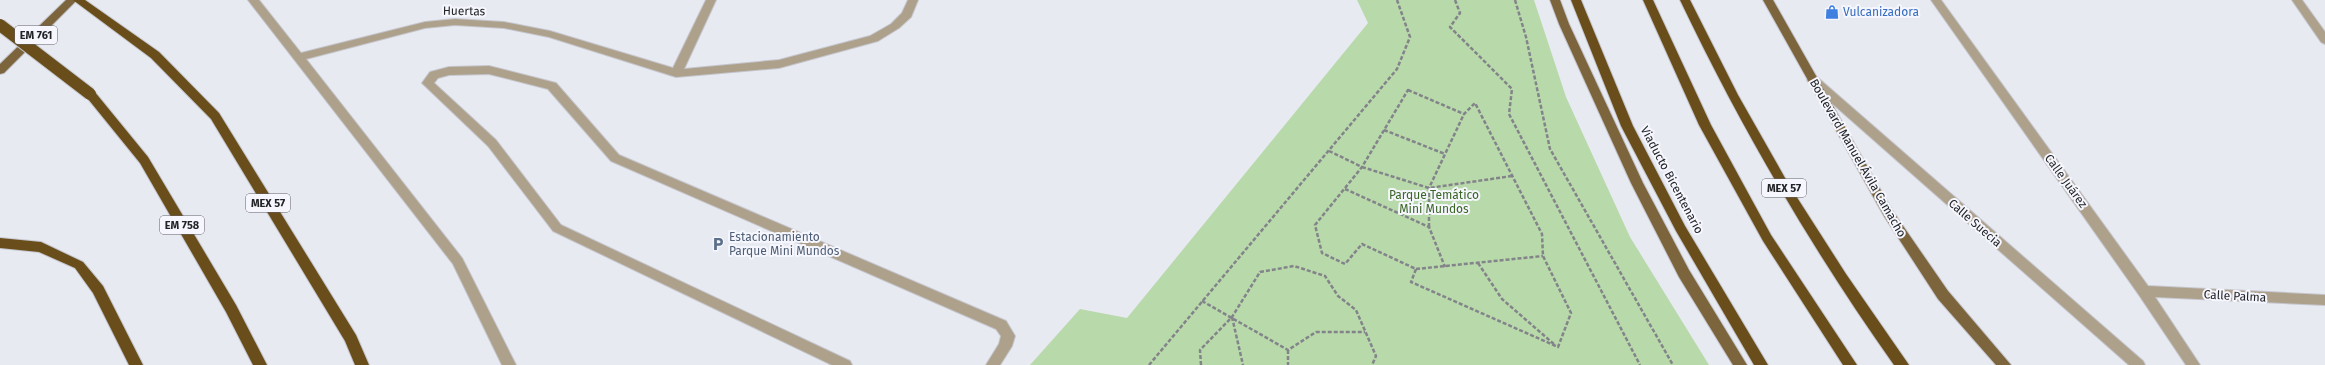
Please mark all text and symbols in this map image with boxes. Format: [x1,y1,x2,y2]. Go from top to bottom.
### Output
street label: Huertas [443,4,486,18]
shop icon: Vulcanizadora [1824,4,1840,20]
place label: Vulcanizadora [1843,5,1919,19]
road number: EM 761 [15,26,57,44]
street label: Boulevard Manuel Ávila Camacho [1807,76,1910,240]
street label: Viaducto Bicentenario [1638,124,1706,236]
street label: Calle Juárez [2042,151,2090,211]
road number: MEX 57 [1762,179,1806,197]
park label: Parque Temático Mini Mundos [1389,188,1479,216]
road number: MEX 57 [246,194,290,212]
street label: Calle Suecia [1946,196,2004,250]
road number: EM 758 [160,216,204,234]
place label: Estacionamiento Parque Mini Mundos [729,230,840,258]
parking icon: Estacionamiento Parque Mini Mundos [710,236,726,252]
street label: Calle Palma [2203,287,2267,305]

